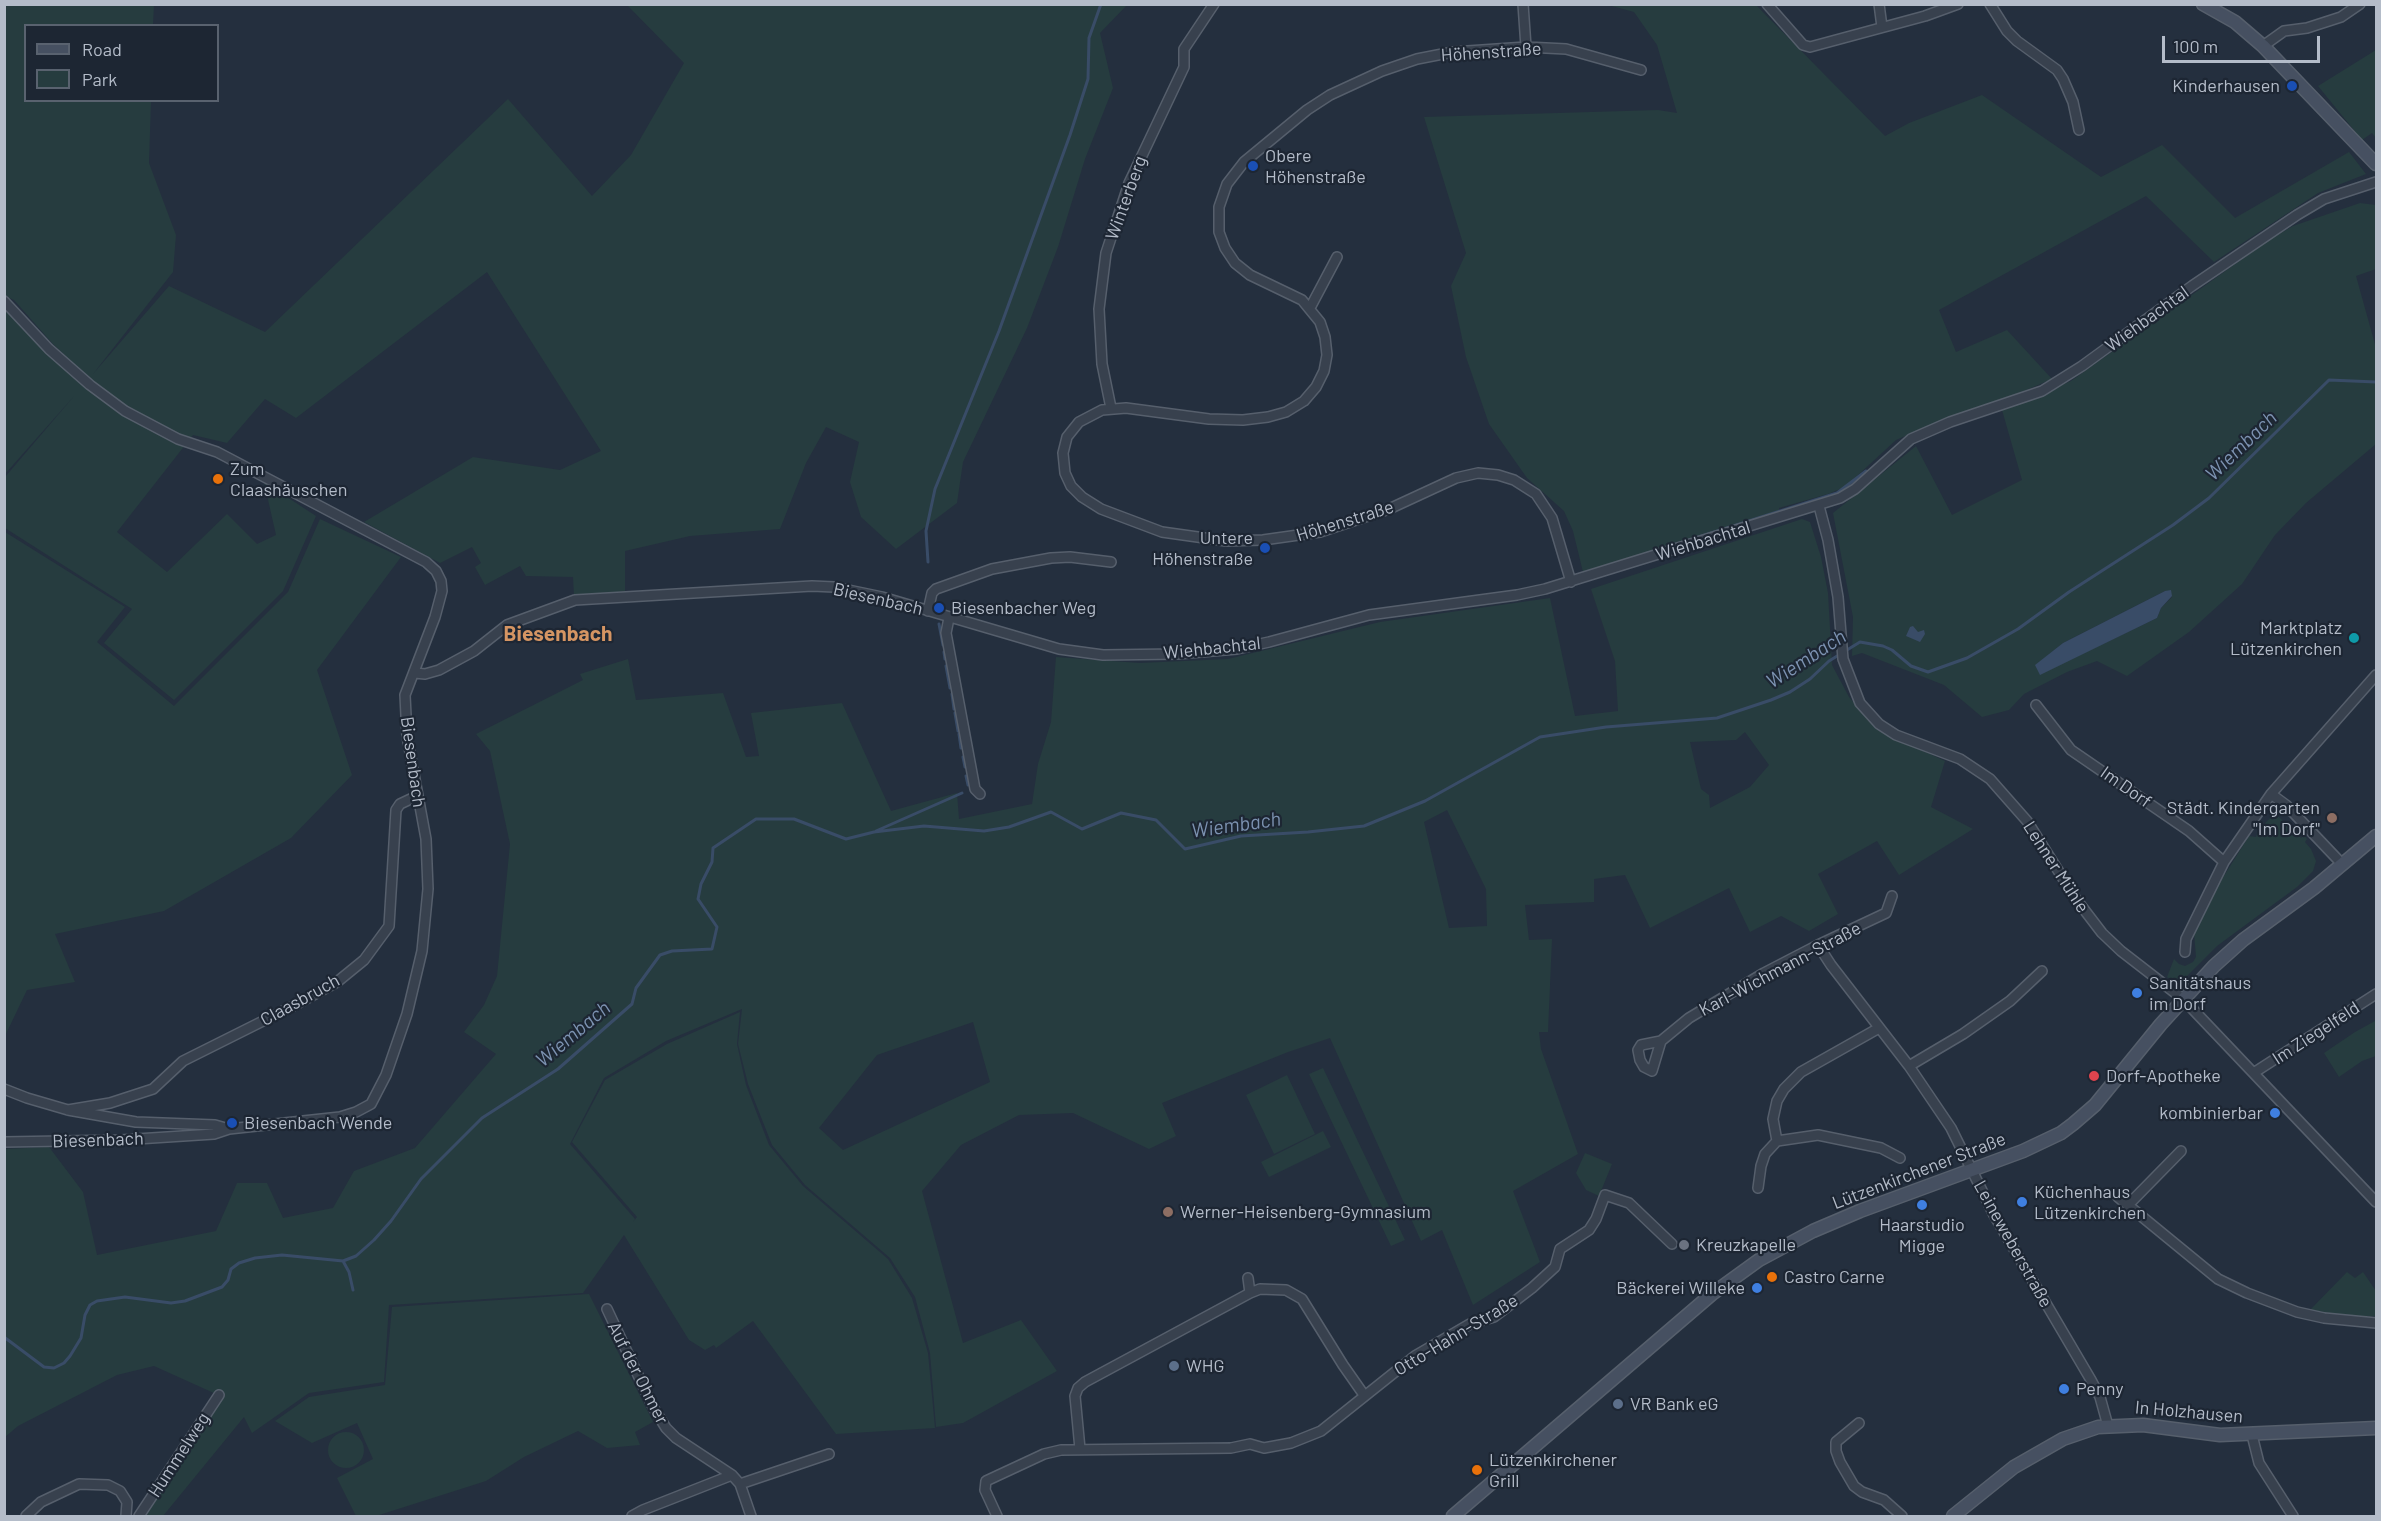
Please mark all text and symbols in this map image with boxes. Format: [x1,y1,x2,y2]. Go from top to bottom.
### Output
legend [24,24,219,102]
scale bar [2165,24,2322,62]
text: 100 m [2173,35,2218,57]
text: Road [82,38,122,60]
street label: Höhenstraße [1440,38,1542,66]
text: Park [82,68,117,90]
place label: Kinderhausen [2172,75,2280,97]
marker: Kinderhausen [2285,79,2299,93]
place label: Obere Höhenstraße [1265,145,1366,188]
street label: Winterberg [1101,153,1151,243]
marker: Obere Höhenstraße [1246,159,1260,173]
street label: Wiehbachtal [2101,282,2193,356]
water label: Wiembach [2200,406,2282,486]
place label: Zum Claashäuschen [230,458,348,500]
marker: Zum Claashäuschen [211,472,225,486]
street label: Höhenstraße [1294,496,1396,546]
street label: Wiehbachtal [1653,516,1753,566]
place label: Untere Höhenstraße [1152,527,1253,570]
marker: Untere Höhenstraße [1258,541,1272,555]
street label: Biesenbach [831,578,925,620]
place label: Biesenbacher Weg [951,597,1096,619]
marker: Biesenbacher Weg [932,601,946,615]
place label: Marktplatz Lützenkirchen [2230,617,2342,660]
district label: Biesenbach [504,621,612,647]
water label: Wiembach [1762,624,1850,694]
marker: Marktplatz Lützenkirchen [2347,631,2361,645]
street label: Wiehbachtal [1162,632,1262,664]
street label: Biesenbach [396,715,430,809]
street label: Im Dorf [2096,762,2156,812]
place label: Städt. Kindergarten "Im Dorf" [2167,797,2320,840]
water label: Wiembach [1190,807,1282,843]
marker: Städt. Kindergarten "Im Dorf" [2325,811,2339,825]
street label: Lehner Mühle [2018,817,2094,917]
street label: Karl-Wichmann-Straße [1695,917,1865,1021]
street label: Claasbruch [257,969,343,1031]
place label: Sanitätshaus im Dorf [2149,972,2251,1014]
marker: Sanitätshaus im Dorf [2130,986,2144,1000]
water label: Wiembach [531,996,615,1072]
street label: Im Ziegelfeld [2268,997,2364,1069]
place label: Dorf-Apotheke [2106,1065,2221,1087]
marker: Dorf-Apotheke [2087,1069,2101,1083]
place label: kombinierbar [2159,1102,2263,1124]
marker: kombinierbar [2268,1106,2282,1120]
place label: Biesenbach Wende [244,1112,392,1134]
marker: Biesenbach Wende [225,1116,239,1130]
street label: Biesenbach [52,1128,144,1152]
street label: Lützenkirchener Straße [1829,1128,2009,1214]
street label: Leineweberstraße [1969,1177,2057,1311]
place label: Küchenhaus Lützenkirchen [2034,1181,2146,1224]
marker: Küchenhaus Lützenkirchen [2015,1195,2029,1209]
marker: Haarstudio Migge [1915,1198,1929,1212]
place label: Werner-Heisenberg-Gymnasium [1180,1201,1431,1223]
marker: Werner-Heisenberg-Gymnasium [1161,1205,1175,1219]
place label: Haarstudio Migge [1879,1214,1965,1256]
place label: Kreuzkapelle [1696,1234,1796,1256]
marker: Kreuzkapelle [1677,1238,1691,1252]
place label: Castro Carne [1784,1266,1885,1288]
marker: Castro Carne [1765,1270,1779,1284]
place label: Bäckerei Willeke [1616,1277,1745,1299]
marker: Bäckerei Willeke [1750,1281,1764,1295]
street label: Otto-Hahn-Straße [1390,1290,1522,1380]
street label: Auf der Ohmer [603,1318,673,1428]
place label: WHG [1186,1355,1225,1377]
marker: WHG [1167,1359,1181,1373]
place label: Penny [2076,1378,2123,1400]
marker: Penny [2057,1382,2071,1396]
place label: VR Bank eG [1630,1393,1719,1415]
marker: VR Bank eG [1611,1397,1625,1411]
street label: In Holzhausen [2134,1397,2244,1427]
street label: Hummelweg [144,1409,214,1501]
place label: Lützenkirchener Grill [1489,1449,1617,1492]
marker: Lützenkirchener Grill [1470,1463,1484,1477]

